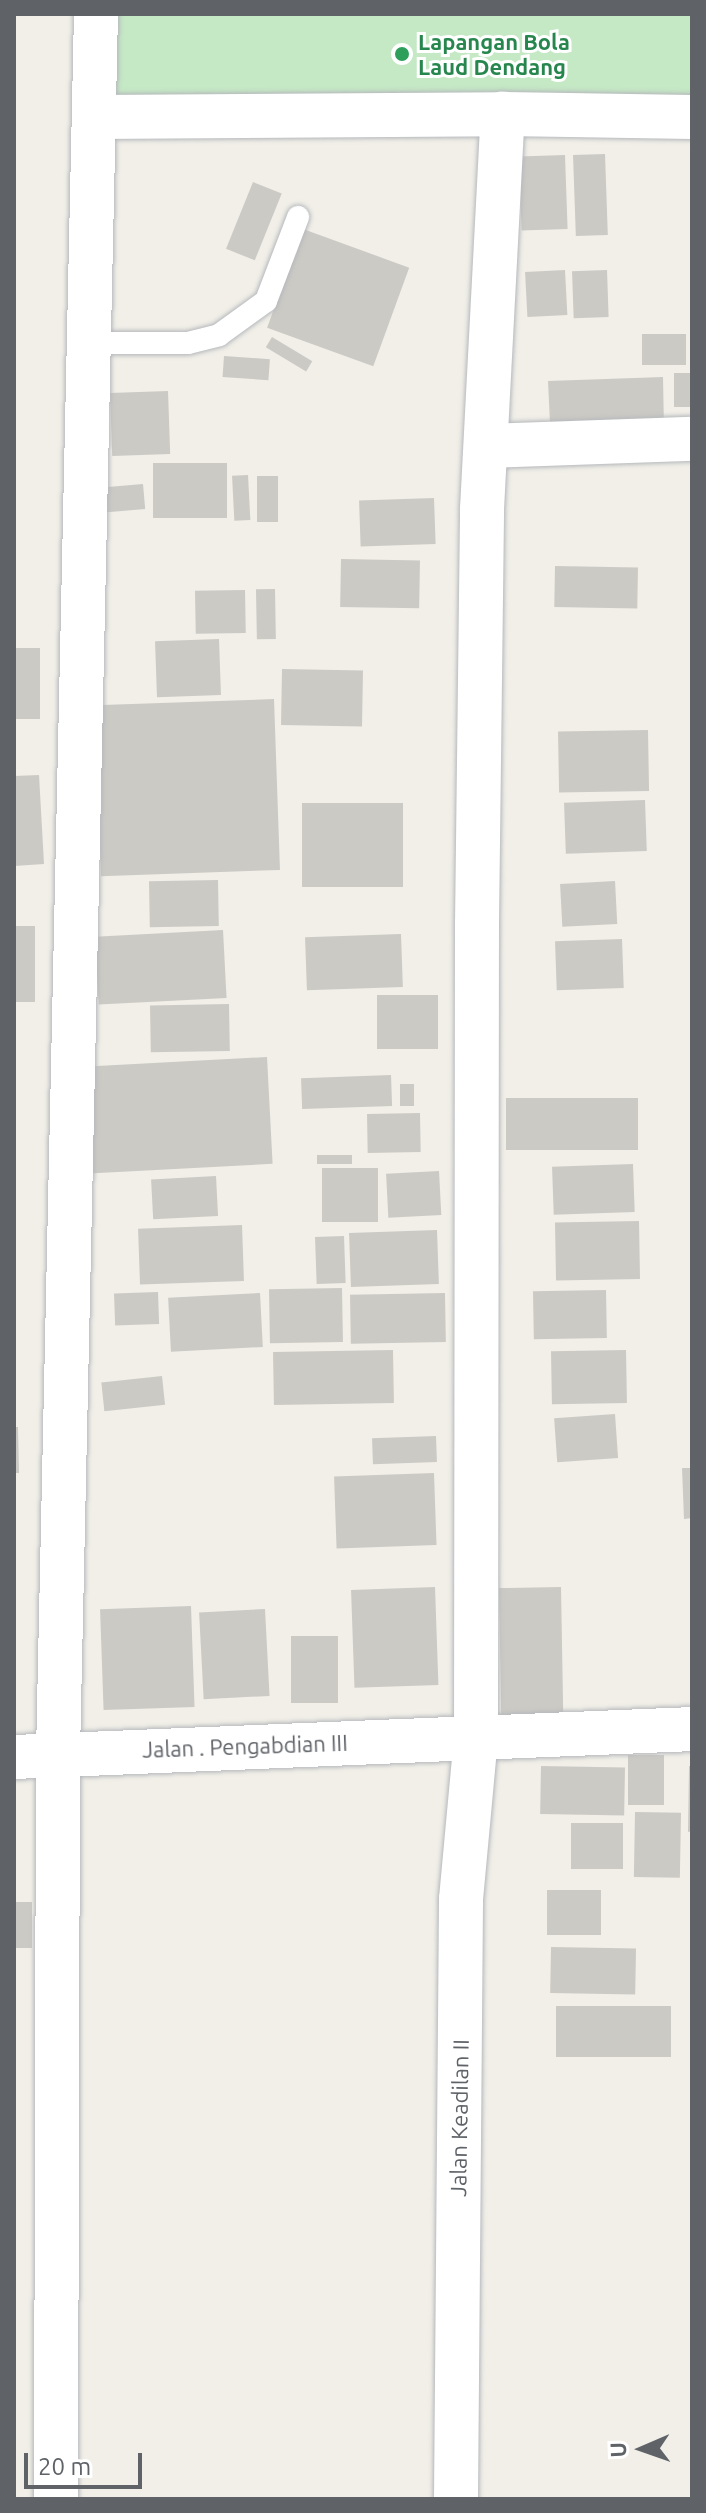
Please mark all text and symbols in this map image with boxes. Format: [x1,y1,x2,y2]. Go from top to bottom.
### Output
place label: Lapangan Bola Laud Dendang [418,28,570,80]
marker: Lapangan Bola Laud Dendang [393,45,411,63]
street label: Jalan . Pengabdian III [142,1729,348,1763]
street label: Jalan Keadilan II [444,2039,474,2197]
north arrow [602,2409,682,2489]
scale bar [28,2437,146,2487]
text: U [605,2442,630,2458]
text: 20 m [38,2453,91,2480]

